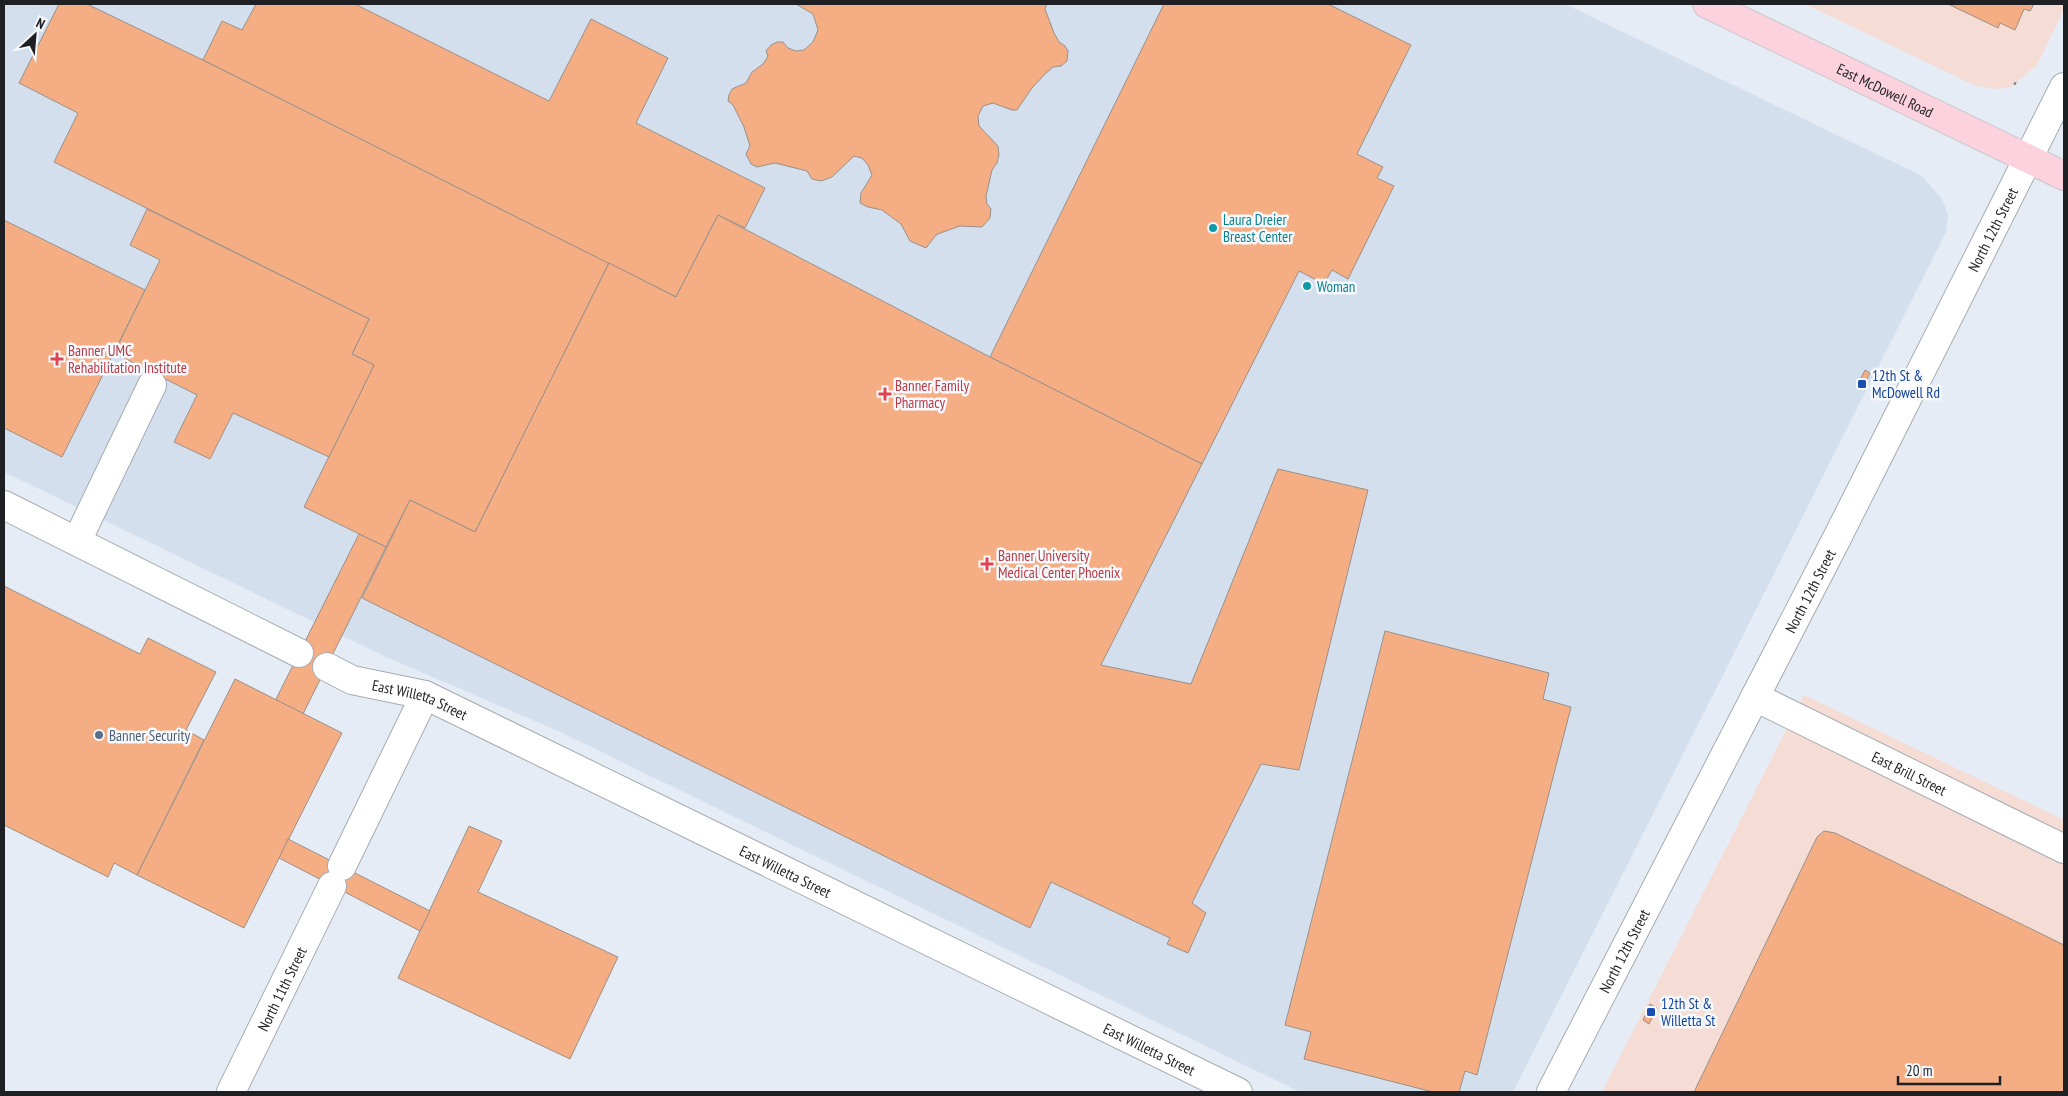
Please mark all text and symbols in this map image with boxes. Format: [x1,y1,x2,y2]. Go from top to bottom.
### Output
north arrow [10,10,60,60]
text: N [33,14,48,33]
street label: East McDowell Road [1834,59,1937,121]
street label: North 12th Street [1963,184,2021,275]
place label: Laura Dreier Breast Center [1223,210,1293,246]
marker: Laura Dreier Breast Center [1207,222,1219,234]
place label: Woman [1317,277,1355,296]
marker: Woman [1301,280,1313,292]
place label: Banner UMC Rehabilitation Institute [68,341,187,377]
marker: Banner UMC Rehabilitation Institute [50,352,64,366]
place label: 12th St & McDowell Rd [1872,366,1940,402]
place label: Banner Family Pharmacy [895,376,969,412]
marker: 12th St & McDowell Rd [1856,378,1868,390]
marker: Banner Family Pharmacy [879,388,891,400]
place label: Banner University Medical Center Phoenix [998,546,1120,582]
street label: North 12th Street [1780,546,1839,636]
marker: Banner University Medical Center Phoenix [980,557,994,571]
street label: East Willetta Street [371,675,471,724]
place label: Banner Security [109,726,190,745]
marker: Banner Security [93,729,105,741]
street label: East Brill Street [1869,747,1950,799]
street label: East Willetta Street [737,841,835,902]
street label: North 12th Street [1594,906,1653,996]
street label: North 11th Street [253,943,310,1034]
place label: 12th St & Willetta St [1661,994,1716,1030]
marker: 12th St & Willetta St [1645,1006,1657,1018]
street label: East Willetta Street [1101,1018,1199,1079]
scale bar [1898,1054,2000,1086]
text: 20 m [1906,1061,1932,1080]

